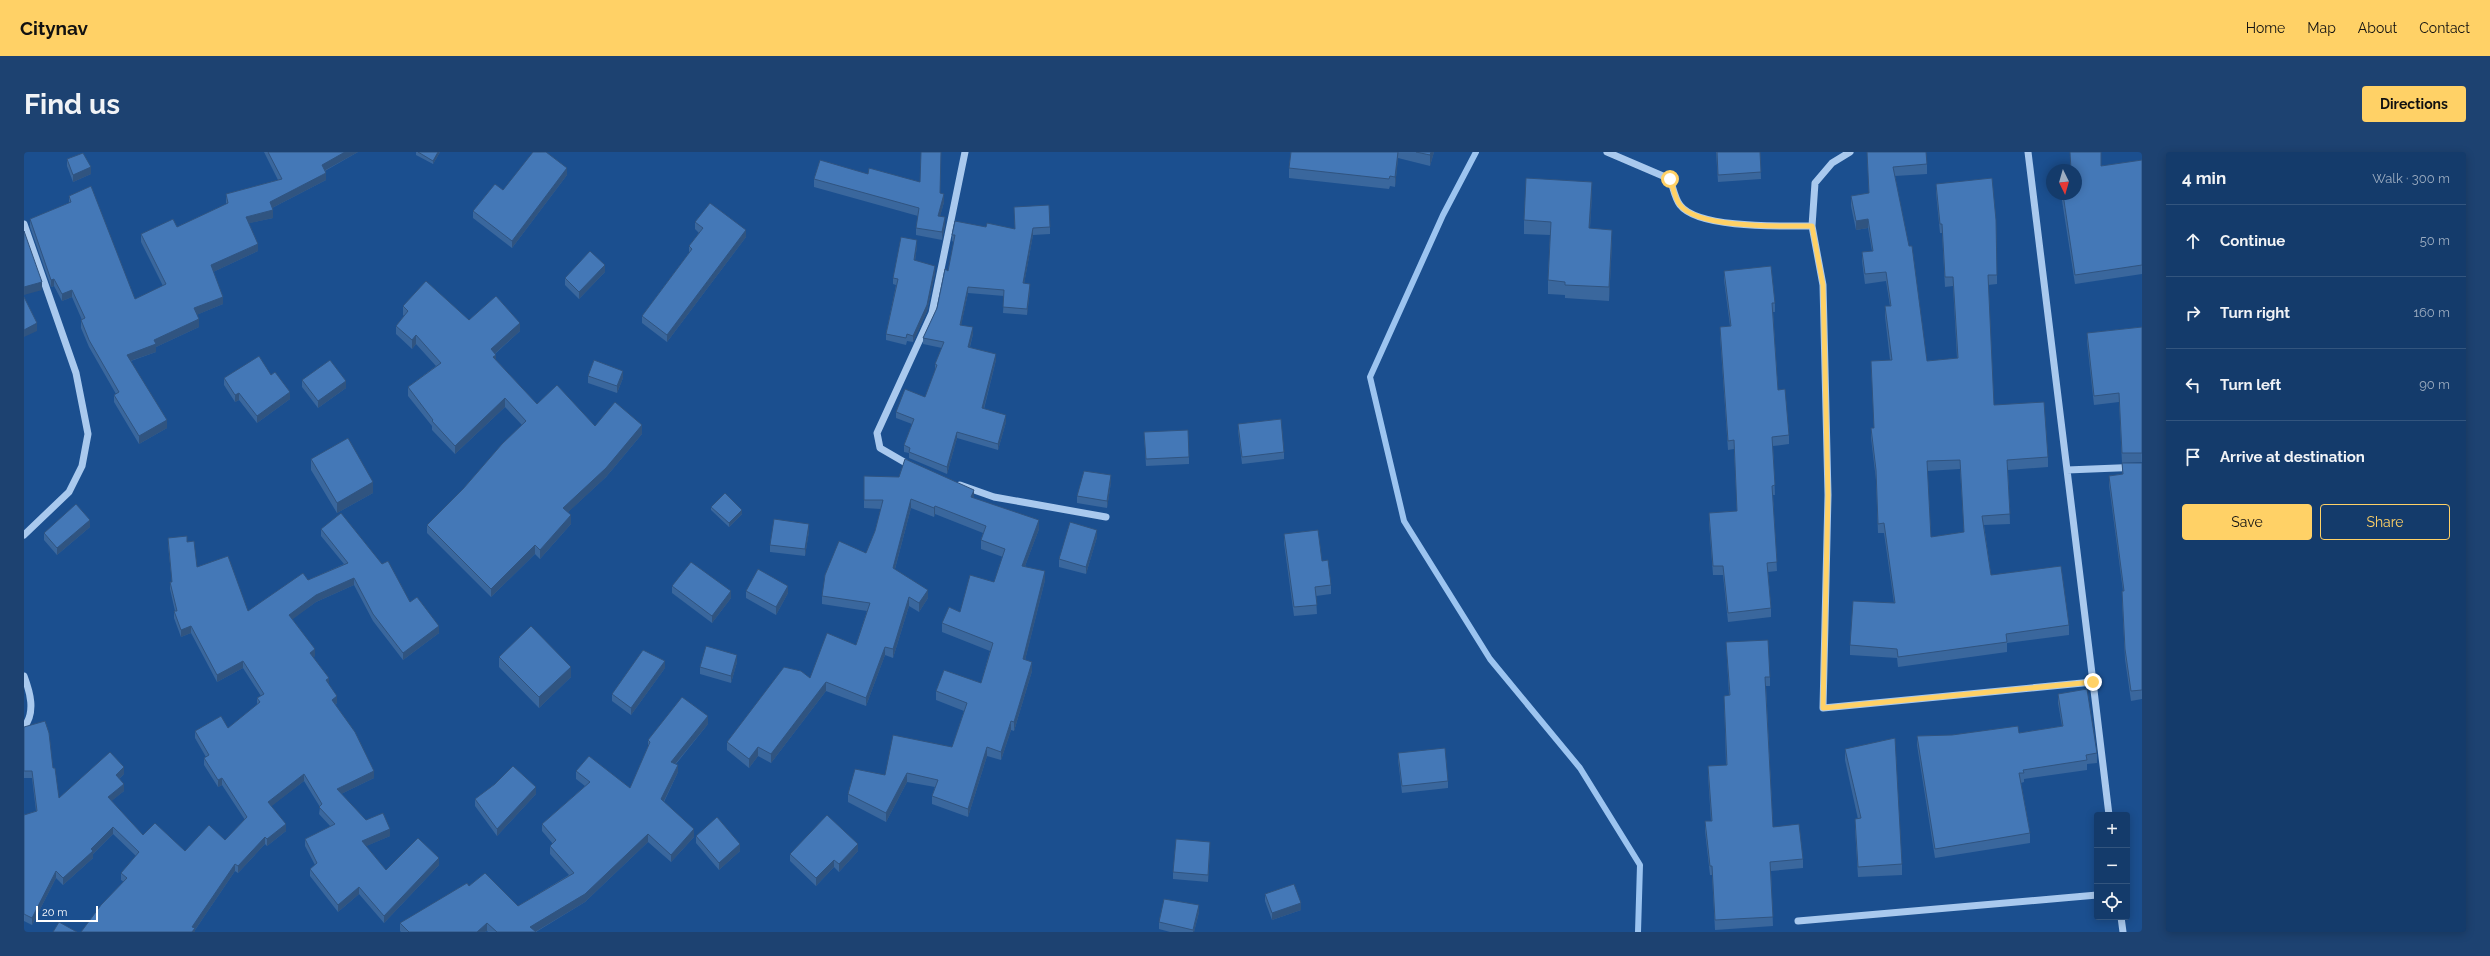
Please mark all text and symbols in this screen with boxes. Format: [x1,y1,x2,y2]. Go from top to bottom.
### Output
text: Citynav [20,17,88,39]
text: Home [2246,20,2285,36]
text: Map [2307,20,2336,36]
text: About [2358,20,2397,36]
text: Contact [2419,20,2470,36]
button: Directions [2362,86,2466,122]
text: Find us [24,88,120,121]
north arrow [2046,164,2082,200]
text: 4 min [2182,168,2226,188]
route start [1661,170,1679,188]
text: Walk · 300 m [2372,171,2450,186]
icon: ahead [2182,230,2204,252]
text: Continue [2220,232,2285,250]
text: 50 m [2420,233,2450,248]
icon: right [2182,302,2204,324]
text: Turn right [2220,304,2290,322]
text: 160 m [2413,305,2450,320]
icon: left [2182,374,2204,396]
text: Turn left [2220,376,2281,394]
text: 90 m [2419,377,2450,392]
icon: arrive [2182,446,2204,468]
text: Arrive at destination [2220,448,2365,466]
button: Save [2182,504,2312,540]
button: Share [2320,504,2450,540]
route end [2084,673,2102,691]
map controls [2094,812,2130,920]
button: + [2094,812,2130,848]
button: − [2094,848,2130,884]
button: locate [2094,884,2130,920]
scale bar [36,904,98,923]
text: 20 m [42,906,67,919]

